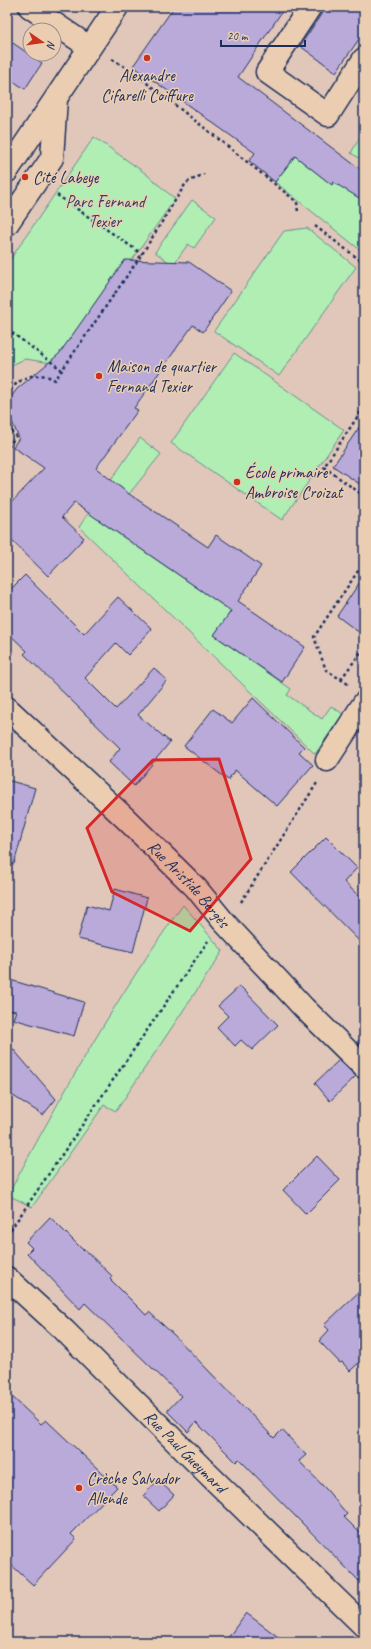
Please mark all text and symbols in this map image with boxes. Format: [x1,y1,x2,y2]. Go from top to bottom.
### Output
north arrow [22,22,62,62]
scale bar [221,22,305,48]
text: 20 m [227,28,249,44]
text: N [44,39,59,51]
marker: Alexandre Cifarelli Coiffure [142,53,152,63]
place label: Alexandre Cifarelli Coiffure [101,65,194,106]
place label: Cité Labeye [33,167,100,188]
marker: Cité Labeye [20,172,30,182]
park label: Parc Fernand Texier [65,191,147,232]
place label: Maison de quartier Fernand Texier [107,356,218,397]
marker: Maison de quartier Fernand Texier [94,371,104,381]
place label: École primaire Ambroise Croizat [245,461,345,503]
marker: École primaire Ambroise Croizat [232,477,242,487]
street label: Rue Aristide Bergès [143,836,235,934]
street label: Rue Paul Gueymard [140,1406,233,1500]
place label: Crèche Salvador Allende [87,1468,181,1509]
marker: Crèche Salvador Allende [74,1483,84,1493]

